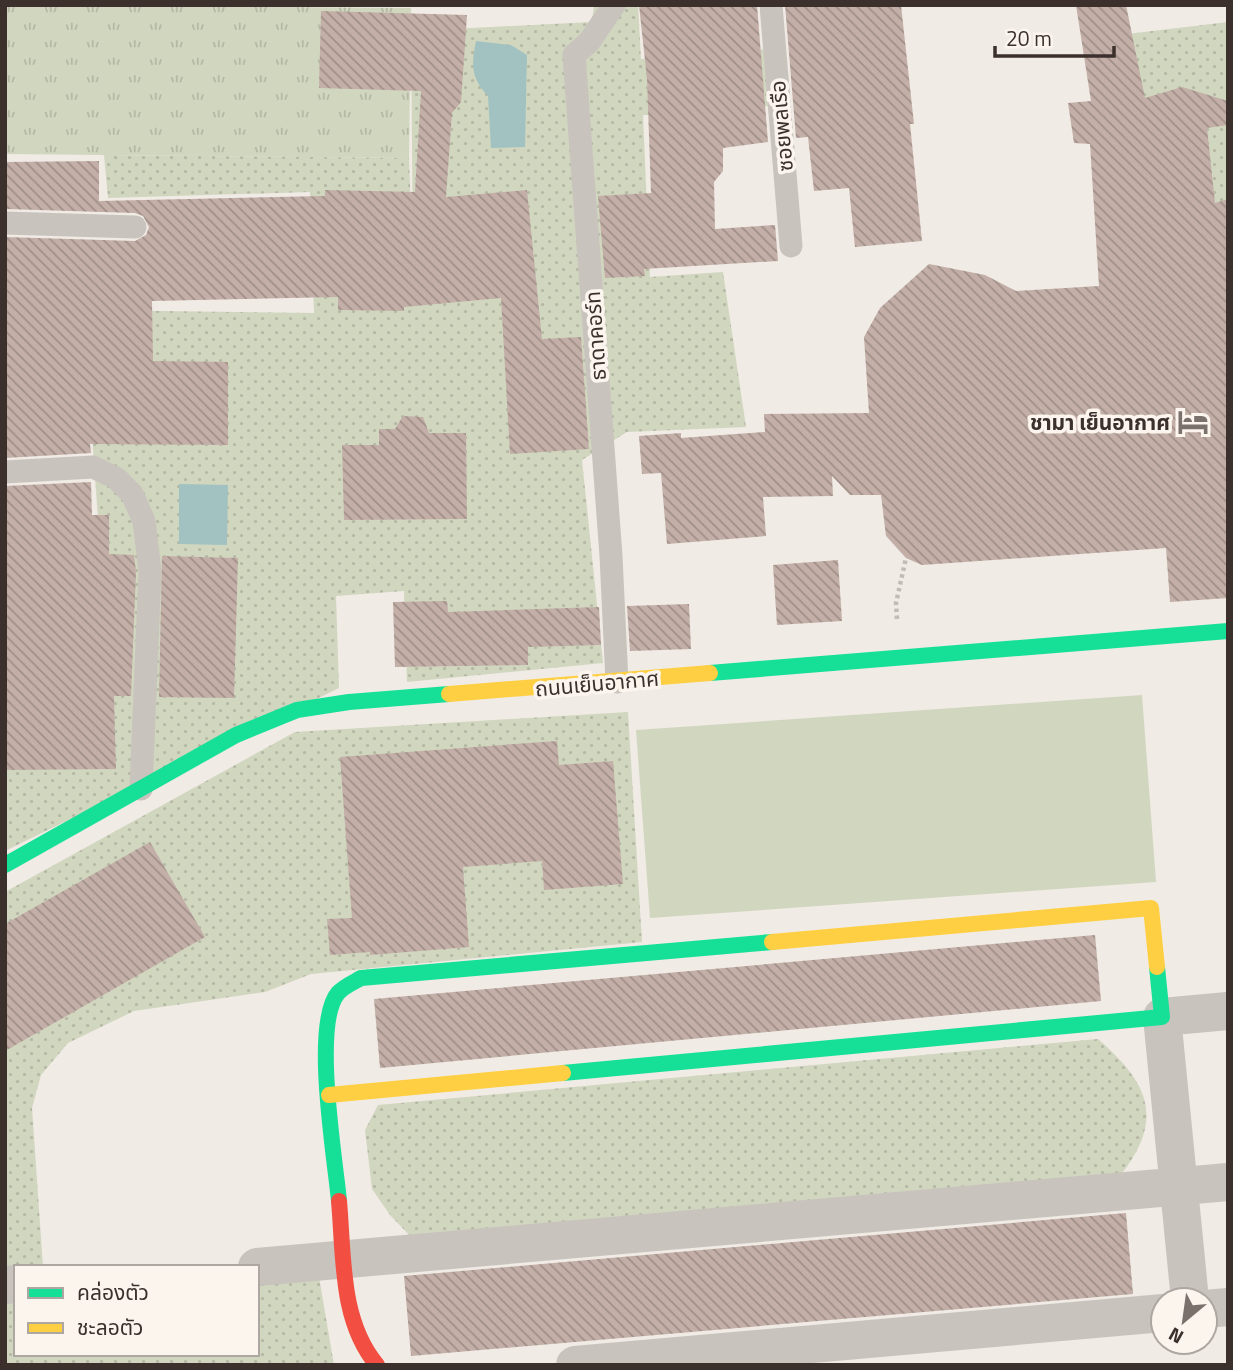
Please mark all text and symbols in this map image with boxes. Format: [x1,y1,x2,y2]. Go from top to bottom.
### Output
scale bar [995,14,1114,58]
text: 20 m [1006,22,1052,54]
street label: ซอยพลเรือ [761,79,801,173]
street label: ธาดาคอร์ท [576,290,614,382]
hotel icon: ชามา เย็นอากาศ [1176,405,1210,439]
place label: ชามา เย็นอากาศ [1030,406,1170,438]
street label: ถนนเย็นอากาศ [534,662,660,704]
legend [14,1265,259,1356]
text: คล่องตัว [77,1276,149,1308]
north arrow [1149,1286,1219,1356]
text: ชะลอตัว [77,1311,143,1343]
text: N [1163,1320,1188,1352]

